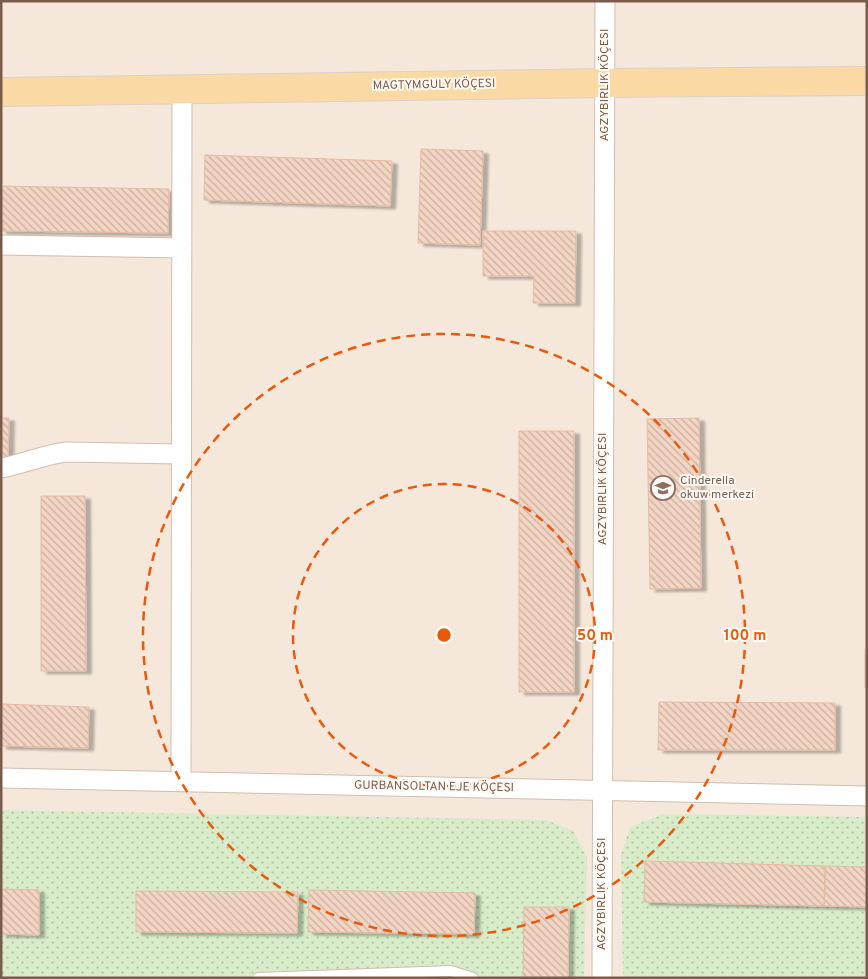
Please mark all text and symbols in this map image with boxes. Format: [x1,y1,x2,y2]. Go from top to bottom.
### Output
street label: AGZYBIRLIK KÖÇESI [597,29,613,141]
street label: MAGTYMGULY KÖÇESI [372,76,496,94]
street label: AGZYBIRLIK KÖÇESI [595,433,611,545]
place label: Cinderella okuw merkezi [680,473,754,503]
school or university icon: Cinderella okuw merkezi [650,475,676,501]
centre of rings [435,626,453,644]
text: 50 m [577,627,613,646]
text: 100 m [724,627,766,646]
street label: GURBANSOLTAN EJE KÖÇESI [354,778,514,796]
street label: AGZYBIRLIK KÖÇESI [594,838,610,950]

